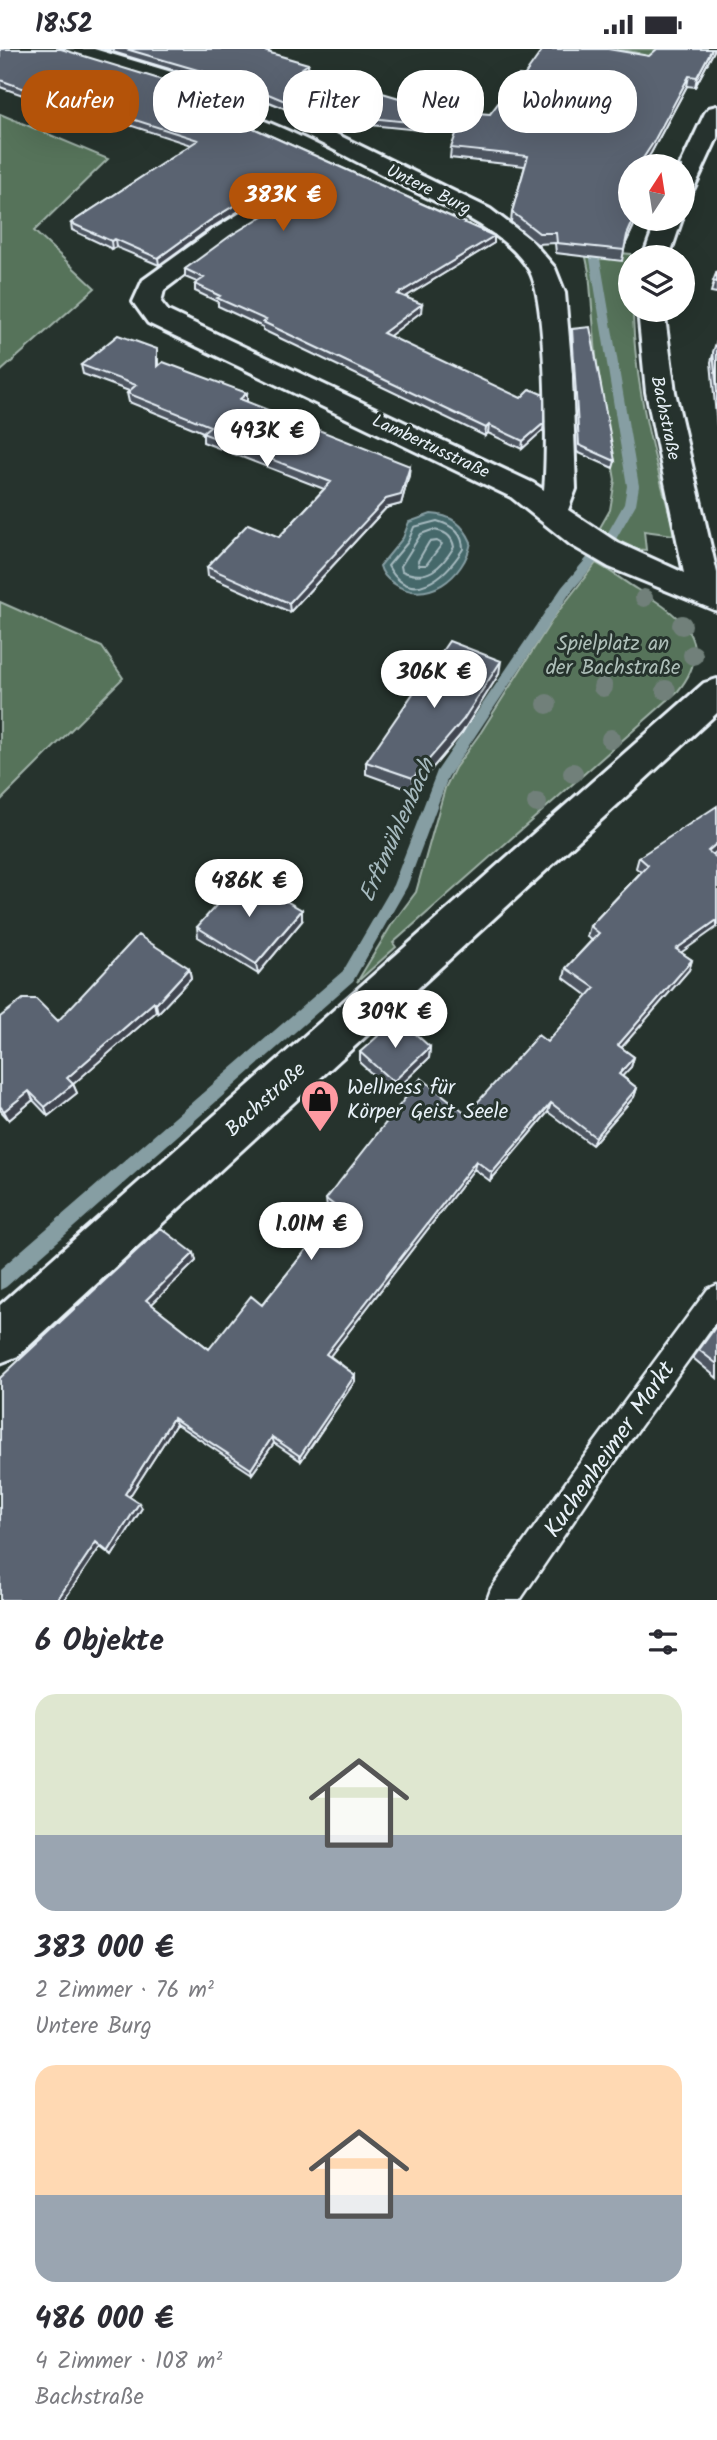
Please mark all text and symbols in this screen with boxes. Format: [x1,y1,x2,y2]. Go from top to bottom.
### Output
text: 18:52 [35,4,93,46]
chip: Kaufen [21,70,139,133]
chip: Mieten [153,70,269,133]
chip: Filter [283,70,383,133]
chip: Neu [397,70,484,133]
chip: Wohnung [498,70,637,133]
north arrow [618,154,695,231]
map controls [618,154,695,322]
street label: Untere Burg [381,157,476,223]
pin: 383K € [226,173,340,233]
text: 383K € [245,178,321,214]
button: layers [618,245,695,322]
street label: Bachstraße [641,374,688,463]
street label: Lambertusstraße [367,407,494,487]
pin: 493K € [210,409,324,469]
text: 493K € [230,414,304,450]
park label: Spielplatz an der Bachstraße [546,628,681,685]
pin: 306K € [377,651,491,710]
text: 306K € [397,655,471,691]
water label: Erftmühlenbach [350,752,446,908]
pin: 486K € [192,859,306,919]
text: 486K € [211,864,287,900]
pin: 309K € [338,991,452,1050]
text: 309K € [358,995,432,1031]
street label: Bachstraße [218,1054,314,1146]
place label: Wellness für Körper Geist Seele [347,1072,509,1129]
shop icon: Wellness für Körper Geist Seele [299,1078,341,1133]
pin: 1.01M € [246,1203,376,1262]
text: 1.01M € [275,1207,347,1243]
street label: Kuchenheimer Markt [534,1353,686,1546]
text: 6 Objekte [35,1618,164,1666]
icon: filters [644,1623,682,1661]
icon: home [296,1740,422,1866]
text: 383 000 € [35,1925,174,1973]
text: 2 Zimmer · 76 m² [35,1973,214,2009]
text: Untere Burg [35,2009,152,2045]
icon: home [296,2111,422,2237]
text: 486 000 € [35,2296,174,2344]
text: 4 Zimmer · 108 m² [35,2344,222,2380]
text: Bachstraße [35,2380,144,2416]

